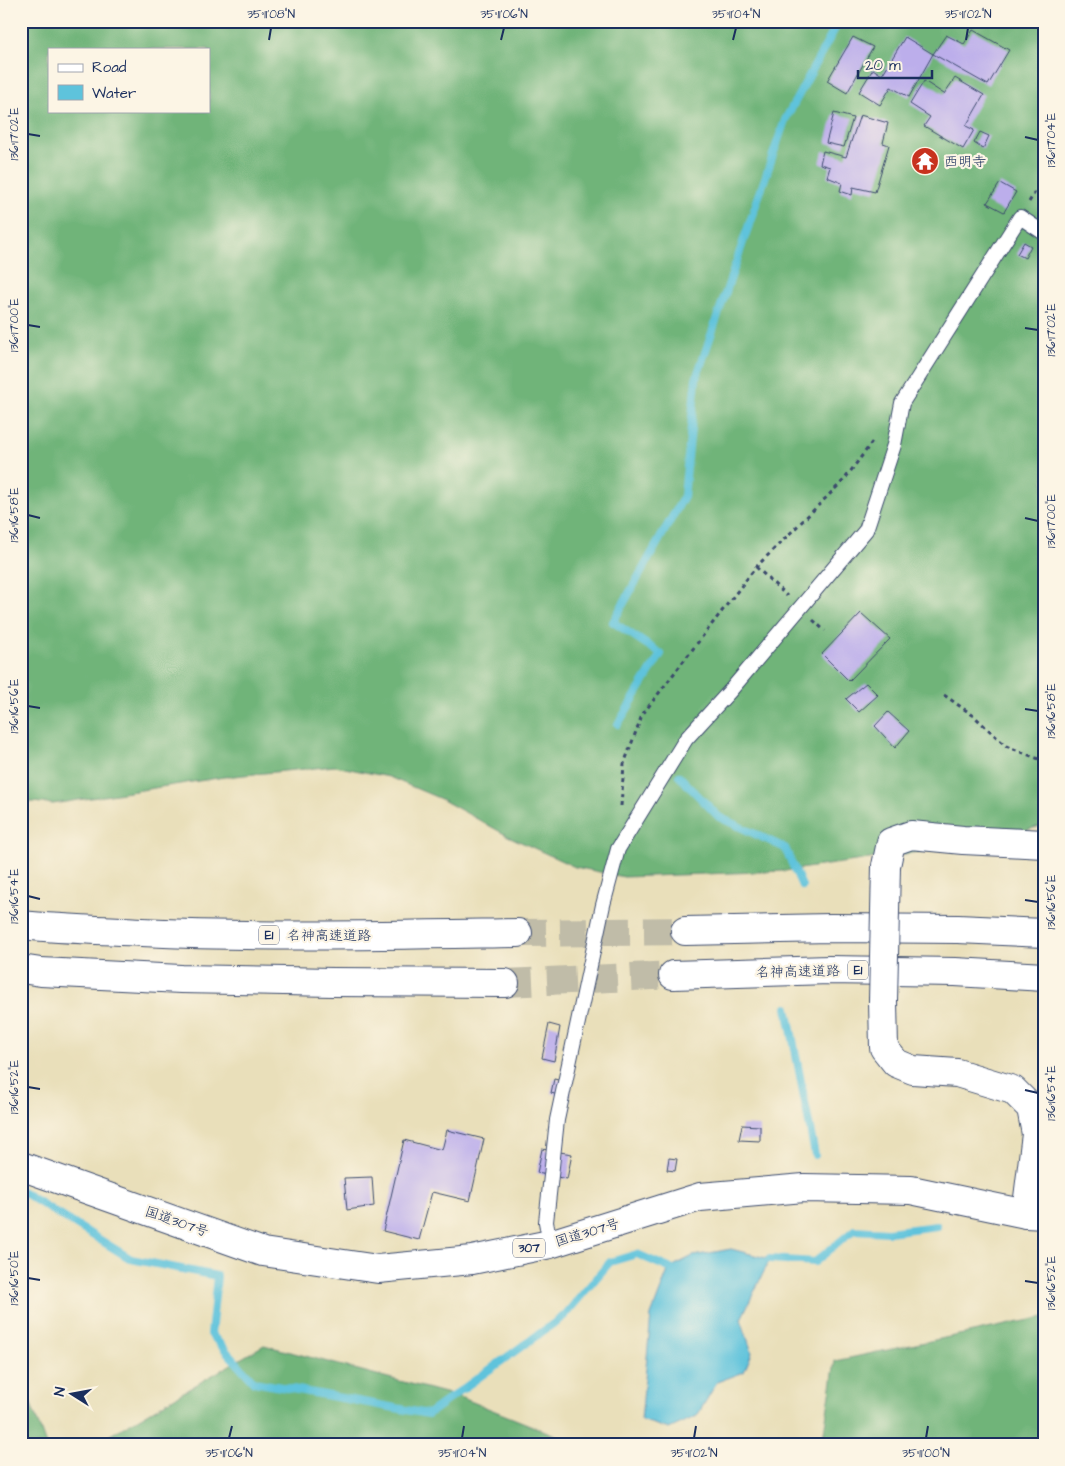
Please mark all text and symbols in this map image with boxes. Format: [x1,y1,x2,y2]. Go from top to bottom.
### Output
text: 35°11'08"N [247,6,295,23]
text: 35°11'06"N [480,6,528,23]
text: 35°11'04"N [712,6,761,23]
text: 35°11'02"N [944,6,992,23]
legend [48,48,210,112]
scale bar [858,48,931,80]
text: 20 m [865,55,901,76]
text: Road [92,57,127,78]
text: Water [92,83,136,104]
text: 136°17'02"E [6,107,23,161]
text: 136°17'04"E [1043,113,1060,167]
temple icon: 西明寺 [910,146,940,176]
place label: 西明寺 [944,152,986,172]
text: 136°17'00"E [6,298,23,352]
text: 136°17'02"E [1043,303,1060,357]
text: 136°16'58"E [6,487,23,543]
text: 136°17'00"E [1043,494,1060,548]
text: 136°16'56"E [6,679,23,733]
text: 136°16'58"E [1043,683,1060,739]
text: 136°16'54"E [6,868,23,924]
text: 136°16'56"E [1043,875,1060,929]
road number: E1 [259,926,279,944]
street label: 名神高速道路 [287,926,371,946]
road number: E1 [848,960,868,980]
street label: 名神高速道路 [756,961,840,983]
text: 136°16'52"E [6,1060,23,1114]
text: 136°16'54"E [1043,1065,1060,1121]
street label: 国道307号 [142,1202,211,1242]
street label: 国道307号 [553,1214,622,1252]
road number: 307 [513,1238,545,1258]
text: 136°16'50"E [6,1251,23,1305]
text: 136°16'52"E [1043,1256,1060,1310]
north arrow [48,1368,98,1418]
text: N [50,1385,71,1398]
text: 35°11'06"N [205,1445,253,1462]
text: 35°11'04"N [438,1445,487,1462]
text: 35°11'02"N [670,1445,718,1462]
text: 35°11'00"N [902,1445,950,1462]

